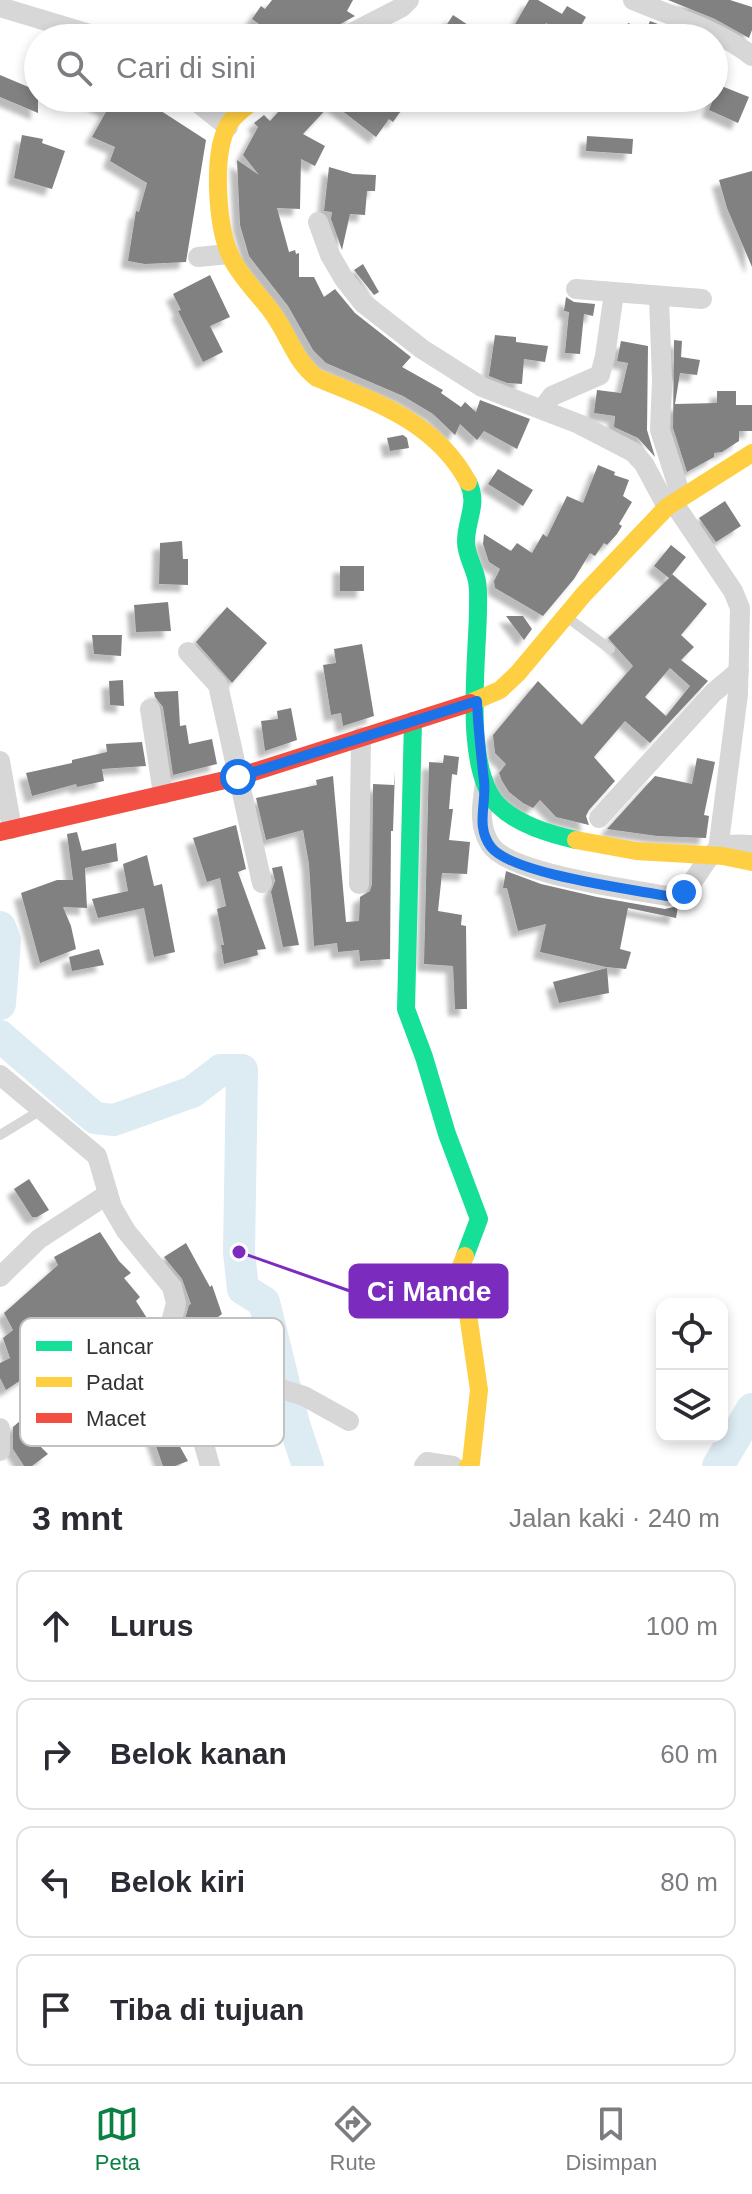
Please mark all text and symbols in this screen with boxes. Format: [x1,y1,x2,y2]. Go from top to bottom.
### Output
search box [24,24,728,112]
icon: search [52,46,96,90]
text: Cari di sini [116,51,256,84]
route start [220,759,256,795]
route end [666,874,702,910]
callout: Ci Mande [350,1265,507,1317]
text: Ci Mande [367,1276,491,1307]
map controls [656,1298,728,1442]
button: locate [656,1298,728,1370]
legend [20,1318,284,1446]
text: Lancar [86,1334,153,1359]
text: Padat [86,1370,144,1395]
button: layers [656,1370,728,1442]
text: Macet [86,1406,146,1431]
text: 3 mnt [32,1499,123,1537]
text: Jalan kaki · 240 m [509,1503,720,1533]
icon: ahead [34,1604,78,1648]
text: Lurus [110,1609,193,1642]
text: 100 m [646,1611,718,1641]
icon: right [34,1732,78,1776]
text: Belok kanan [110,1737,287,1770]
text: 60 m [660,1739,718,1769]
icon: left [34,1860,78,1904]
text: Belok kiri [110,1865,245,1898]
text: 80 m [660,1867,718,1897]
icon: arrive [34,1988,78,2032]
text: Tiba di tujuan [110,1993,304,2026]
tab: Peta [95,2102,140,2176]
tab: Rute [330,2102,376,2176]
tab: Disimpan [566,2102,657,2176]

